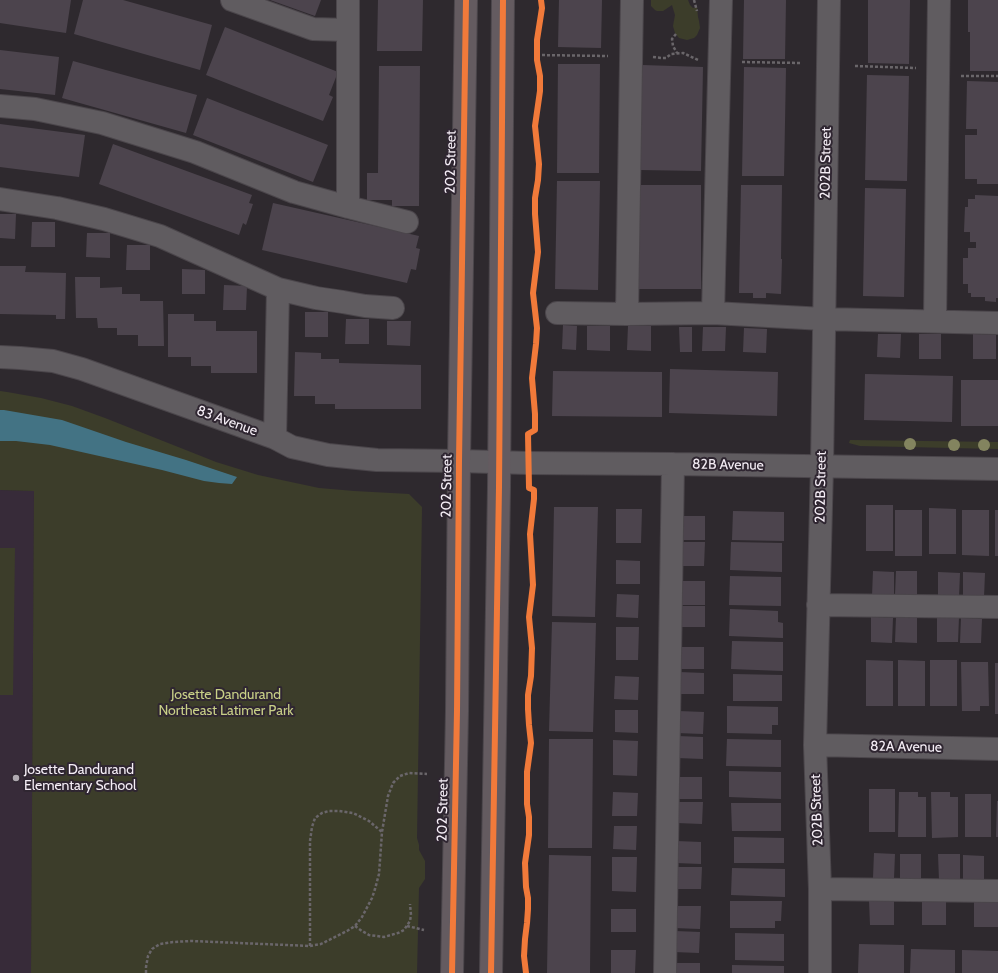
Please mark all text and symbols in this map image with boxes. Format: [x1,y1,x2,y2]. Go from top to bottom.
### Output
street label: 202B Street [817,127,835,199]
street label: 202 Street [442,130,460,194]
street label: 83 Avenue [194,402,260,440]
street label: 202B Street [812,451,830,523]
street label: 202 Street [438,454,456,518]
street label: 82B Avenue [692,456,764,474]
park label: Josette Dandurand Northeast Latimer Park [158,687,294,720]
street label: 82A Avenue [870,738,942,756]
place label: Josette Dandurand Elementary School [24,762,136,794]
marker: Josette Dandurand Elementary School [11,773,21,783]
street label: 202B Street [807,774,827,846]
street label: 202 Street [434,778,452,842]

